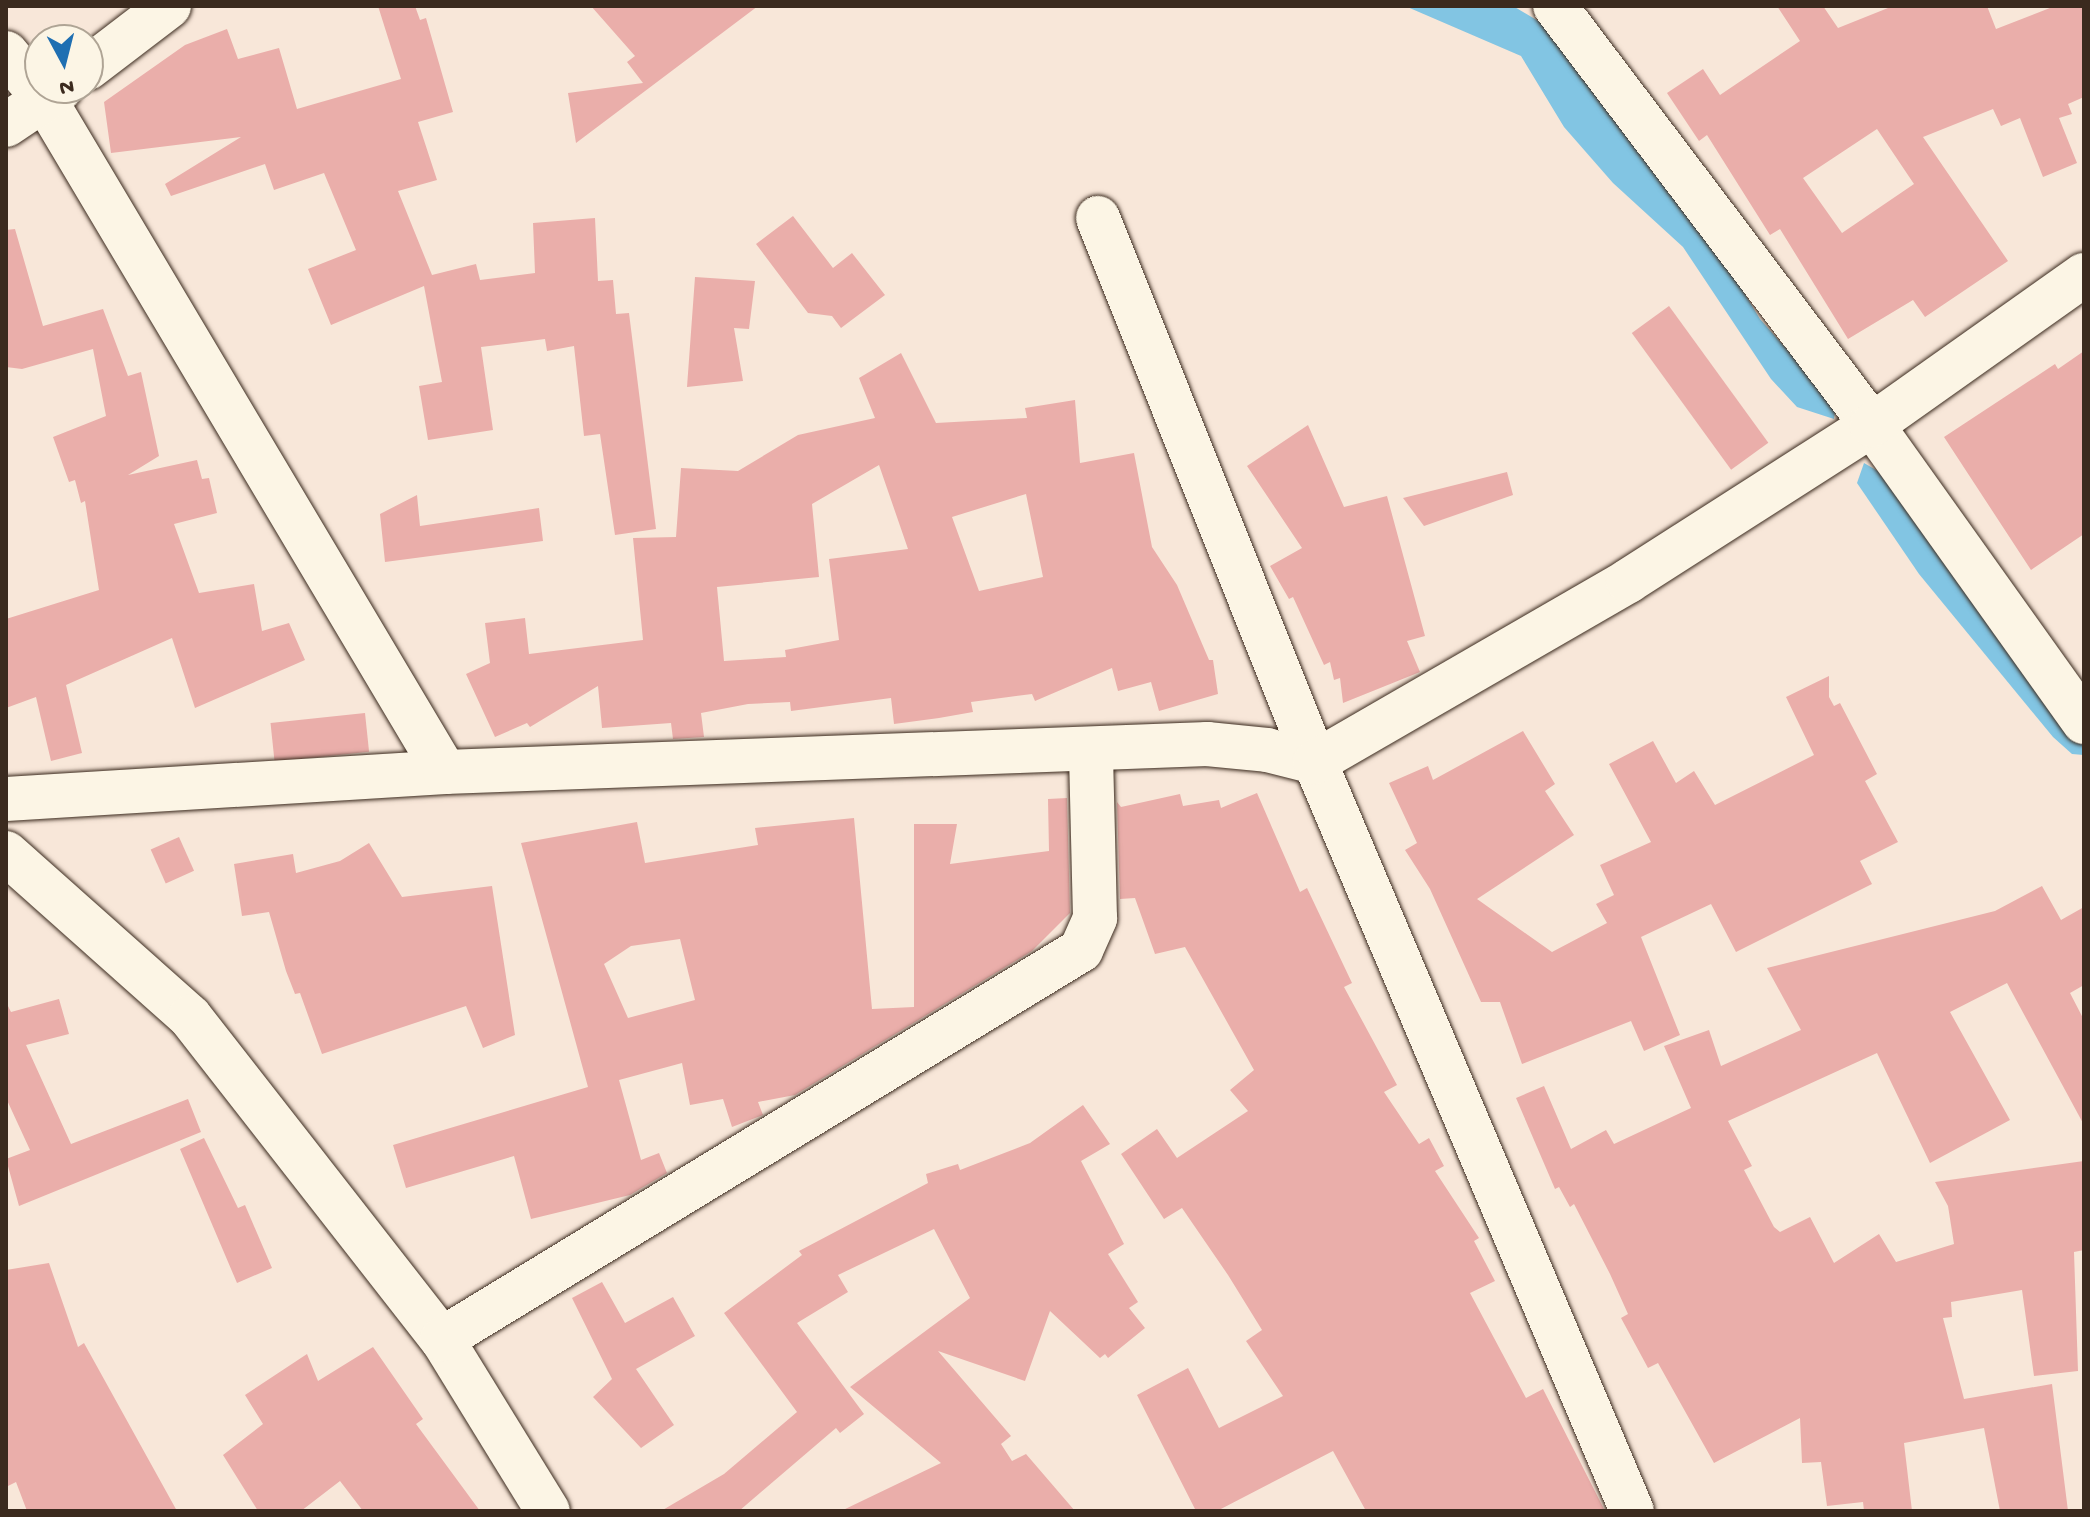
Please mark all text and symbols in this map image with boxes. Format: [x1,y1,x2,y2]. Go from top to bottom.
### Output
north arrow [24,24,104,104]
text: N [58,72,75,100]

